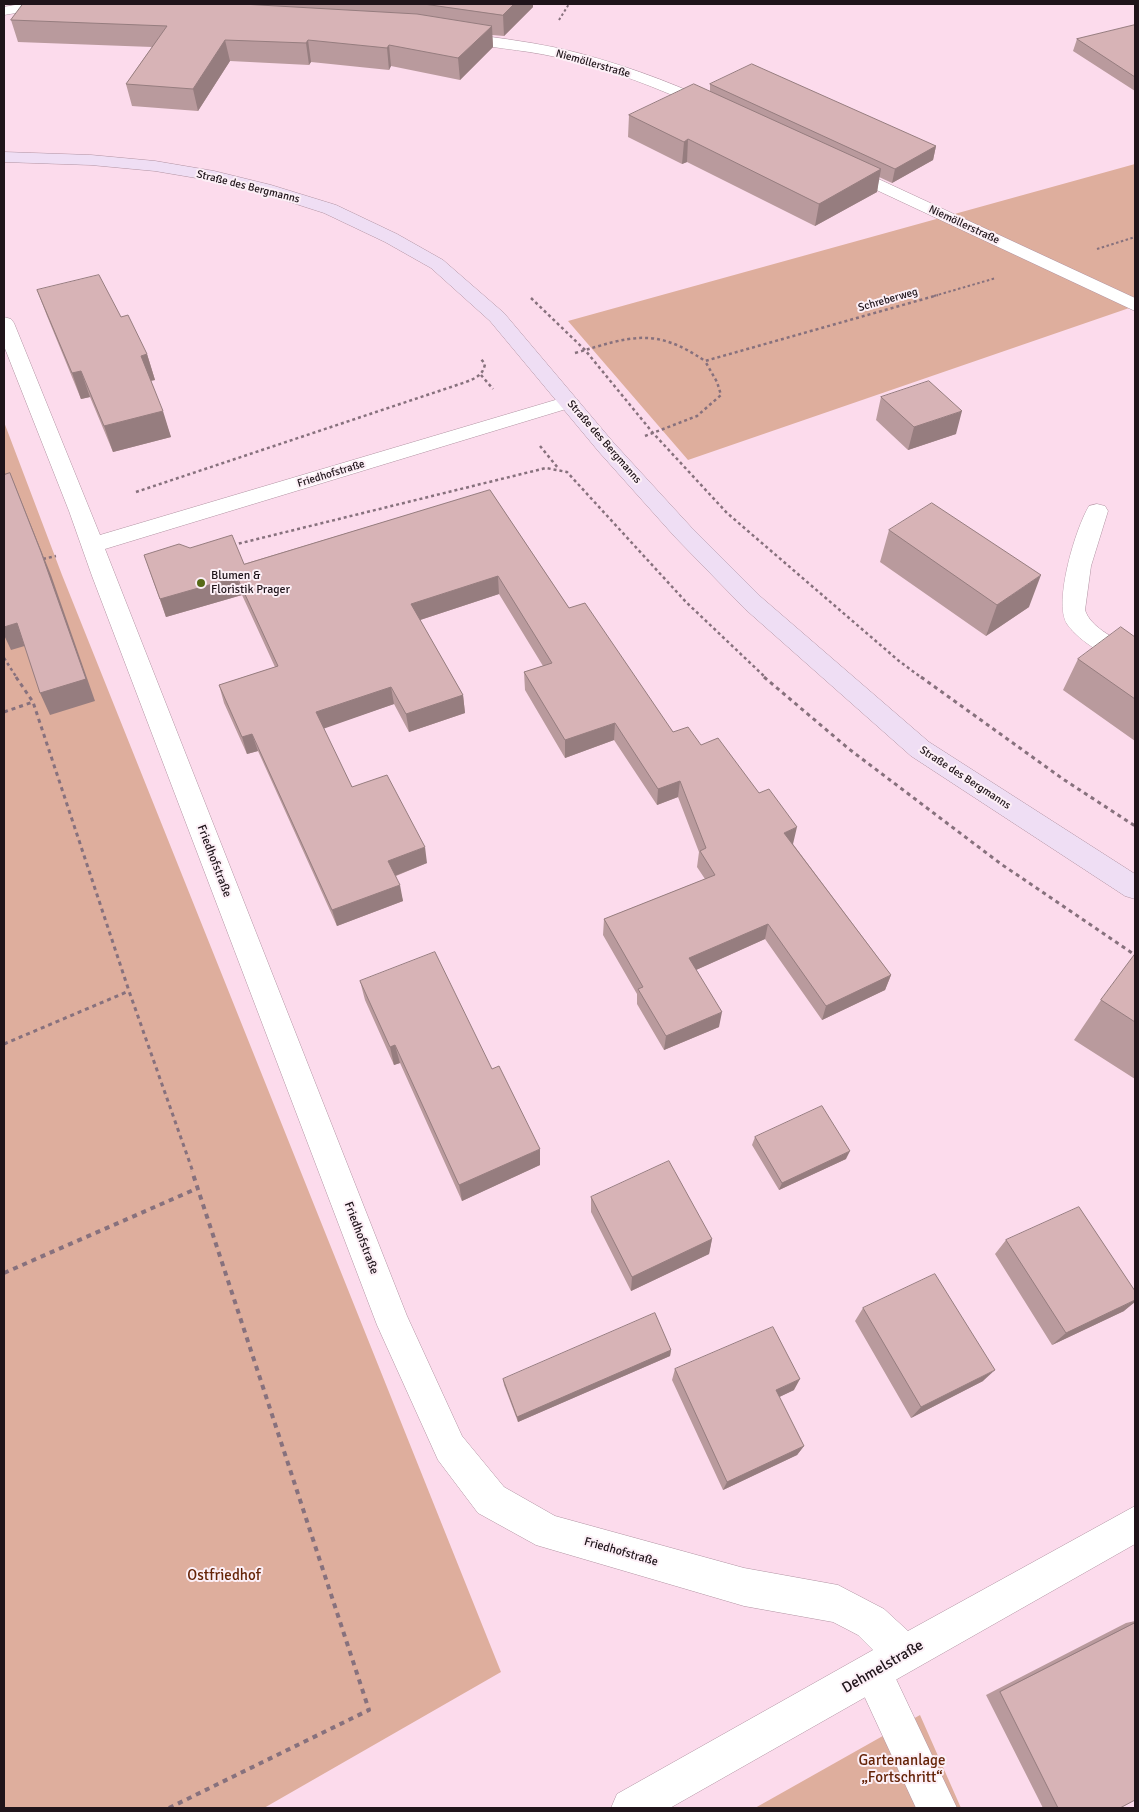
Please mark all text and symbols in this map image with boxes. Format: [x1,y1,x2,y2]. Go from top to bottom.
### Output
street label: Niemöllerstraße [554,47,632,81]
street label: Straße des Bergmanns [195,168,301,206]
street label: Niemöllerstraße [926,203,1002,247]
street label: Schreberweg [857,285,919,315]
street label: Straße des Bergmanns [564,398,644,486]
street label: Friedhofstraße [296,457,366,491]
place label: Blumen & Floristik Prager [211,569,290,597]
marker: Blumen & Floristik Prager [195,577,207,589]
street label: Straße des Bergmanns [917,744,1013,812]
street label: Friedhofstraße [194,823,234,899]
street label: Friedhofstraße [341,1200,381,1276]
street label: Friedhofstraße [582,1535,660,1569]
park label: Ostfriedhof [187,1567,261,1585]
street label: Dehmelstraße [839,1636,927,1698]
park label: Gartenanlage „Fortschritt“ [858,1752,946,1787]

